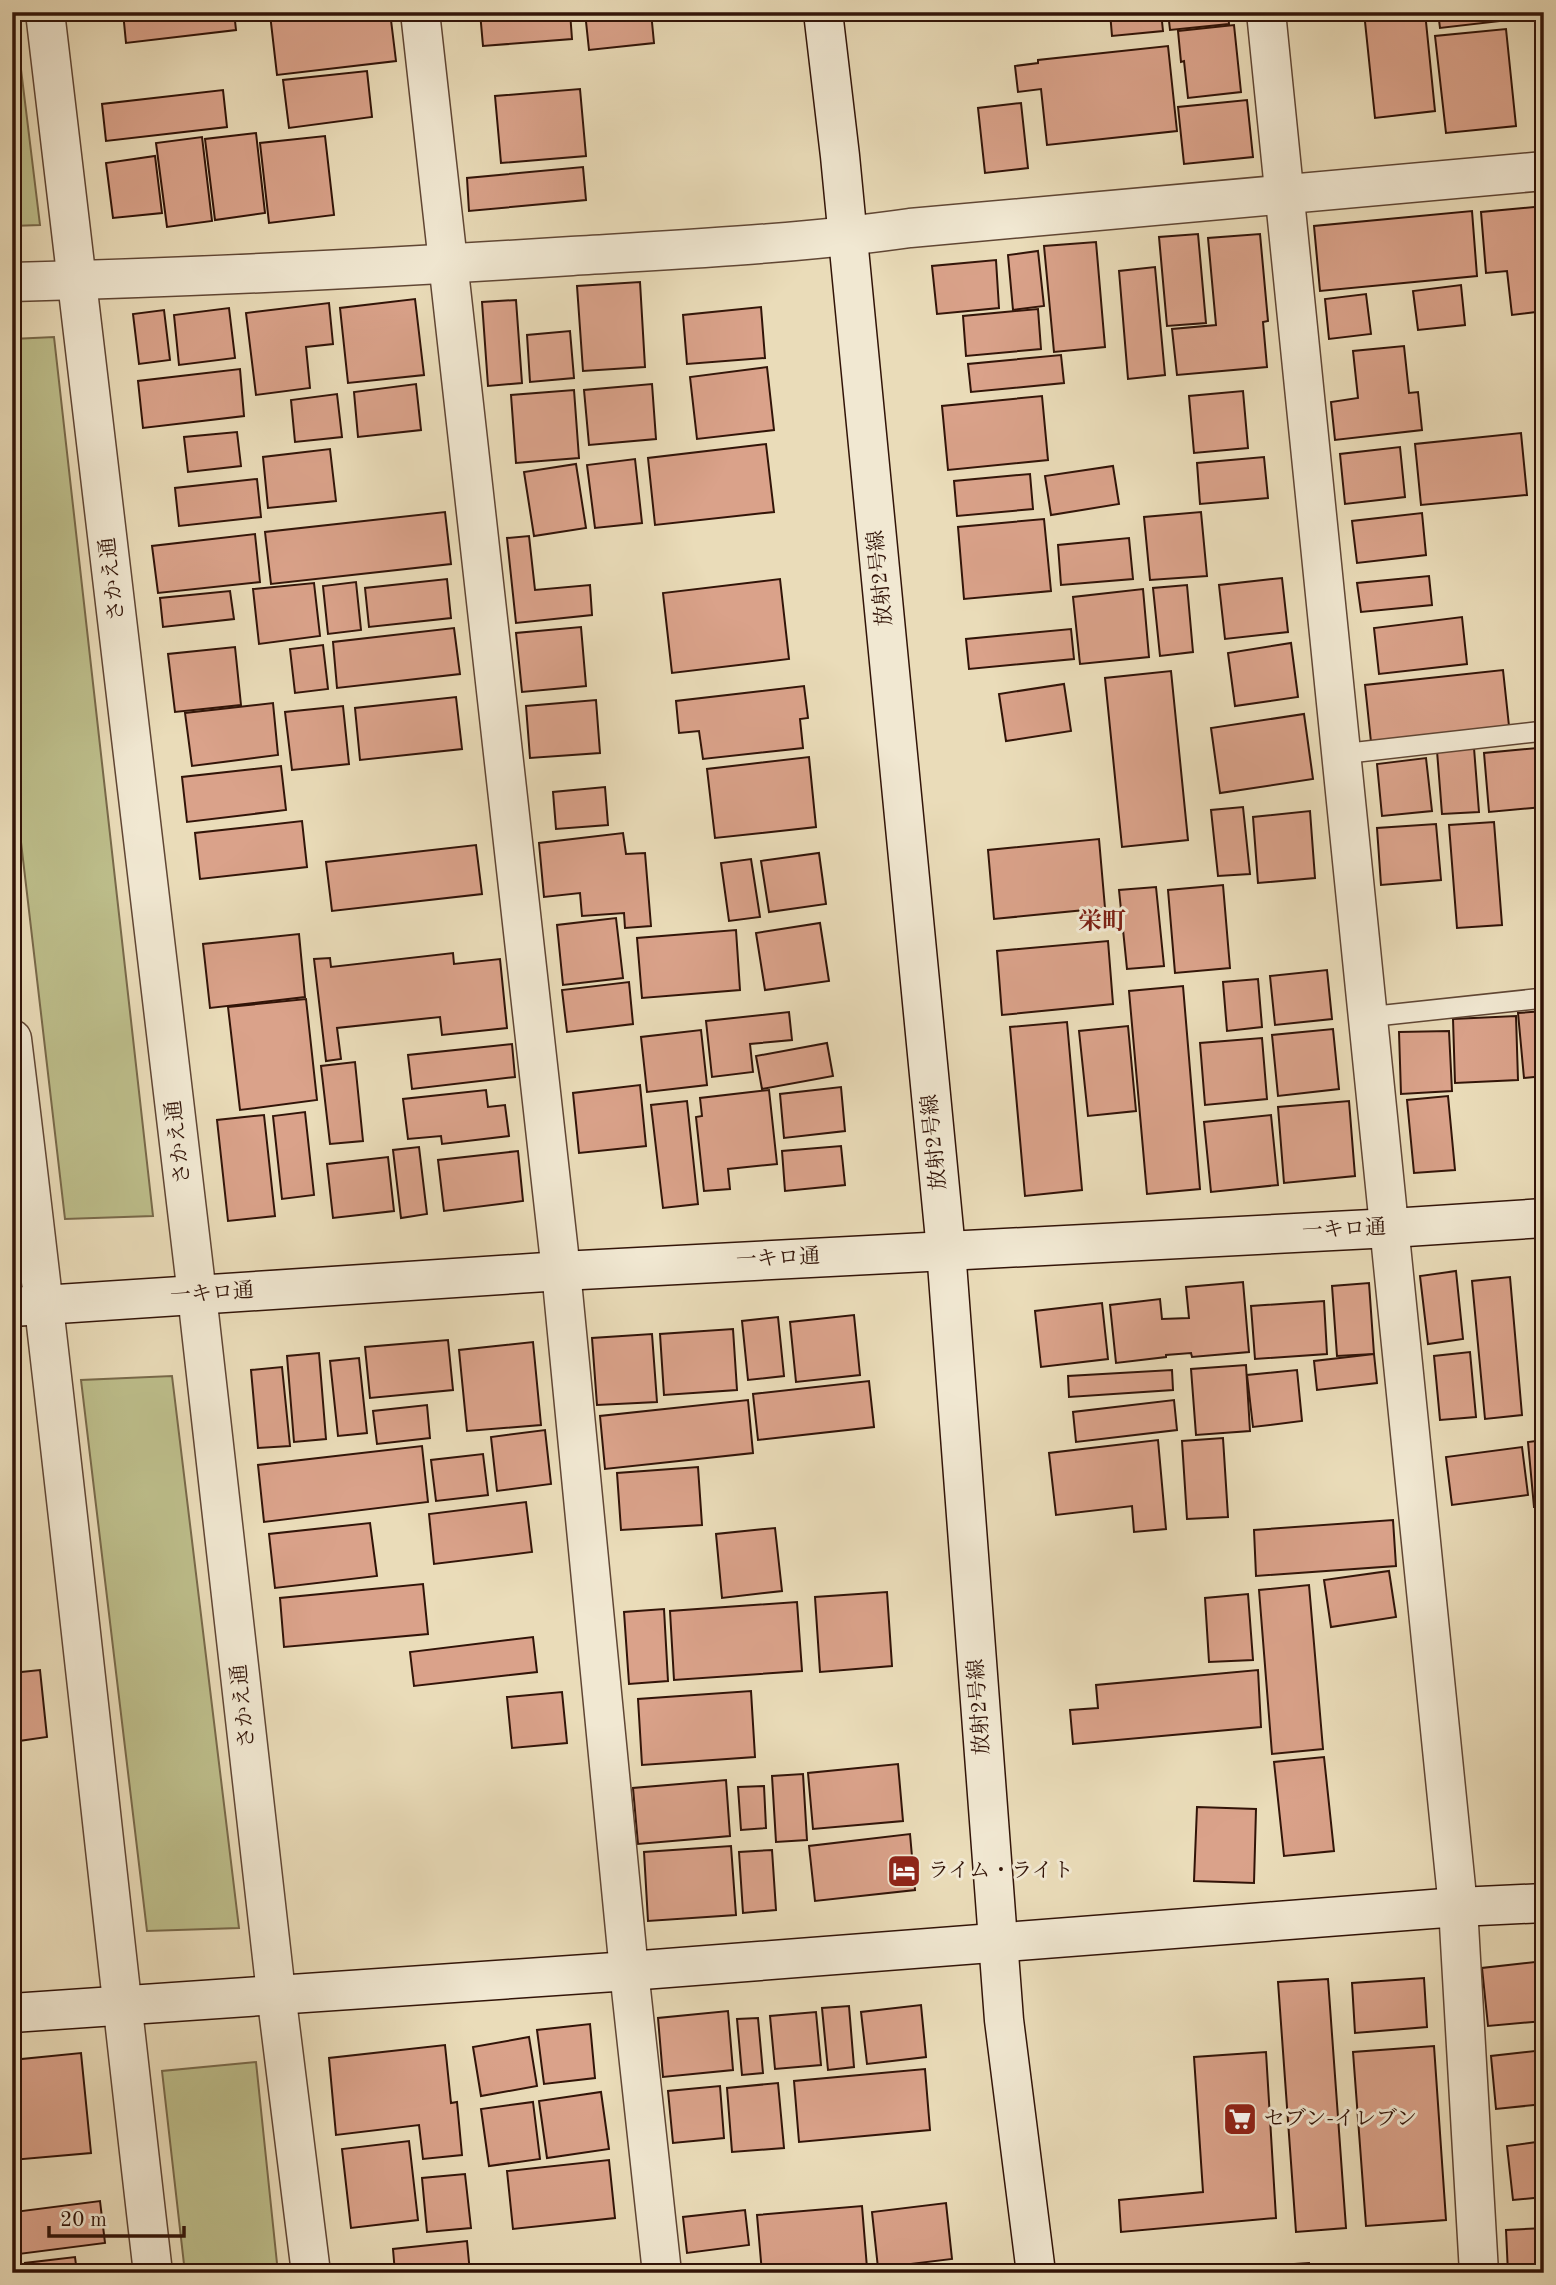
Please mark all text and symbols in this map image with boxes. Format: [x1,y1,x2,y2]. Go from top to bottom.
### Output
street label: 放射2号線 [864,529,896,627]
street label: さかえ通 [95,536,129,622]
district label: 栄町 [1078,908,1126,935]
street label: 放射2号線 [918,1093,950,1191]
street label: さかえ通 [161,1099,195,1185]
street label: 一キロ通 [1301,1215,1386,1243]
street label: 一キロ通 [735,1244,820,1272]
street label: 一キロ通 [169,1279,255,1307]
street label: 放射2号線 [964,1658,994,1756]
street label: さかえ通 [227,1663,259,1749]
hotel icon: ライム・ライト [885,1852,923,1890]
place label: ライム・ライト [928,1860,1074,1882]
supermarket icon: セブン-イレブン [1221,2100,1259,2138]
place label: セブン-イレブン [1264,2107,1417,2130]
scale bar [49,2194,184,2238]
text: 20 m [60,2210,107,2231]

